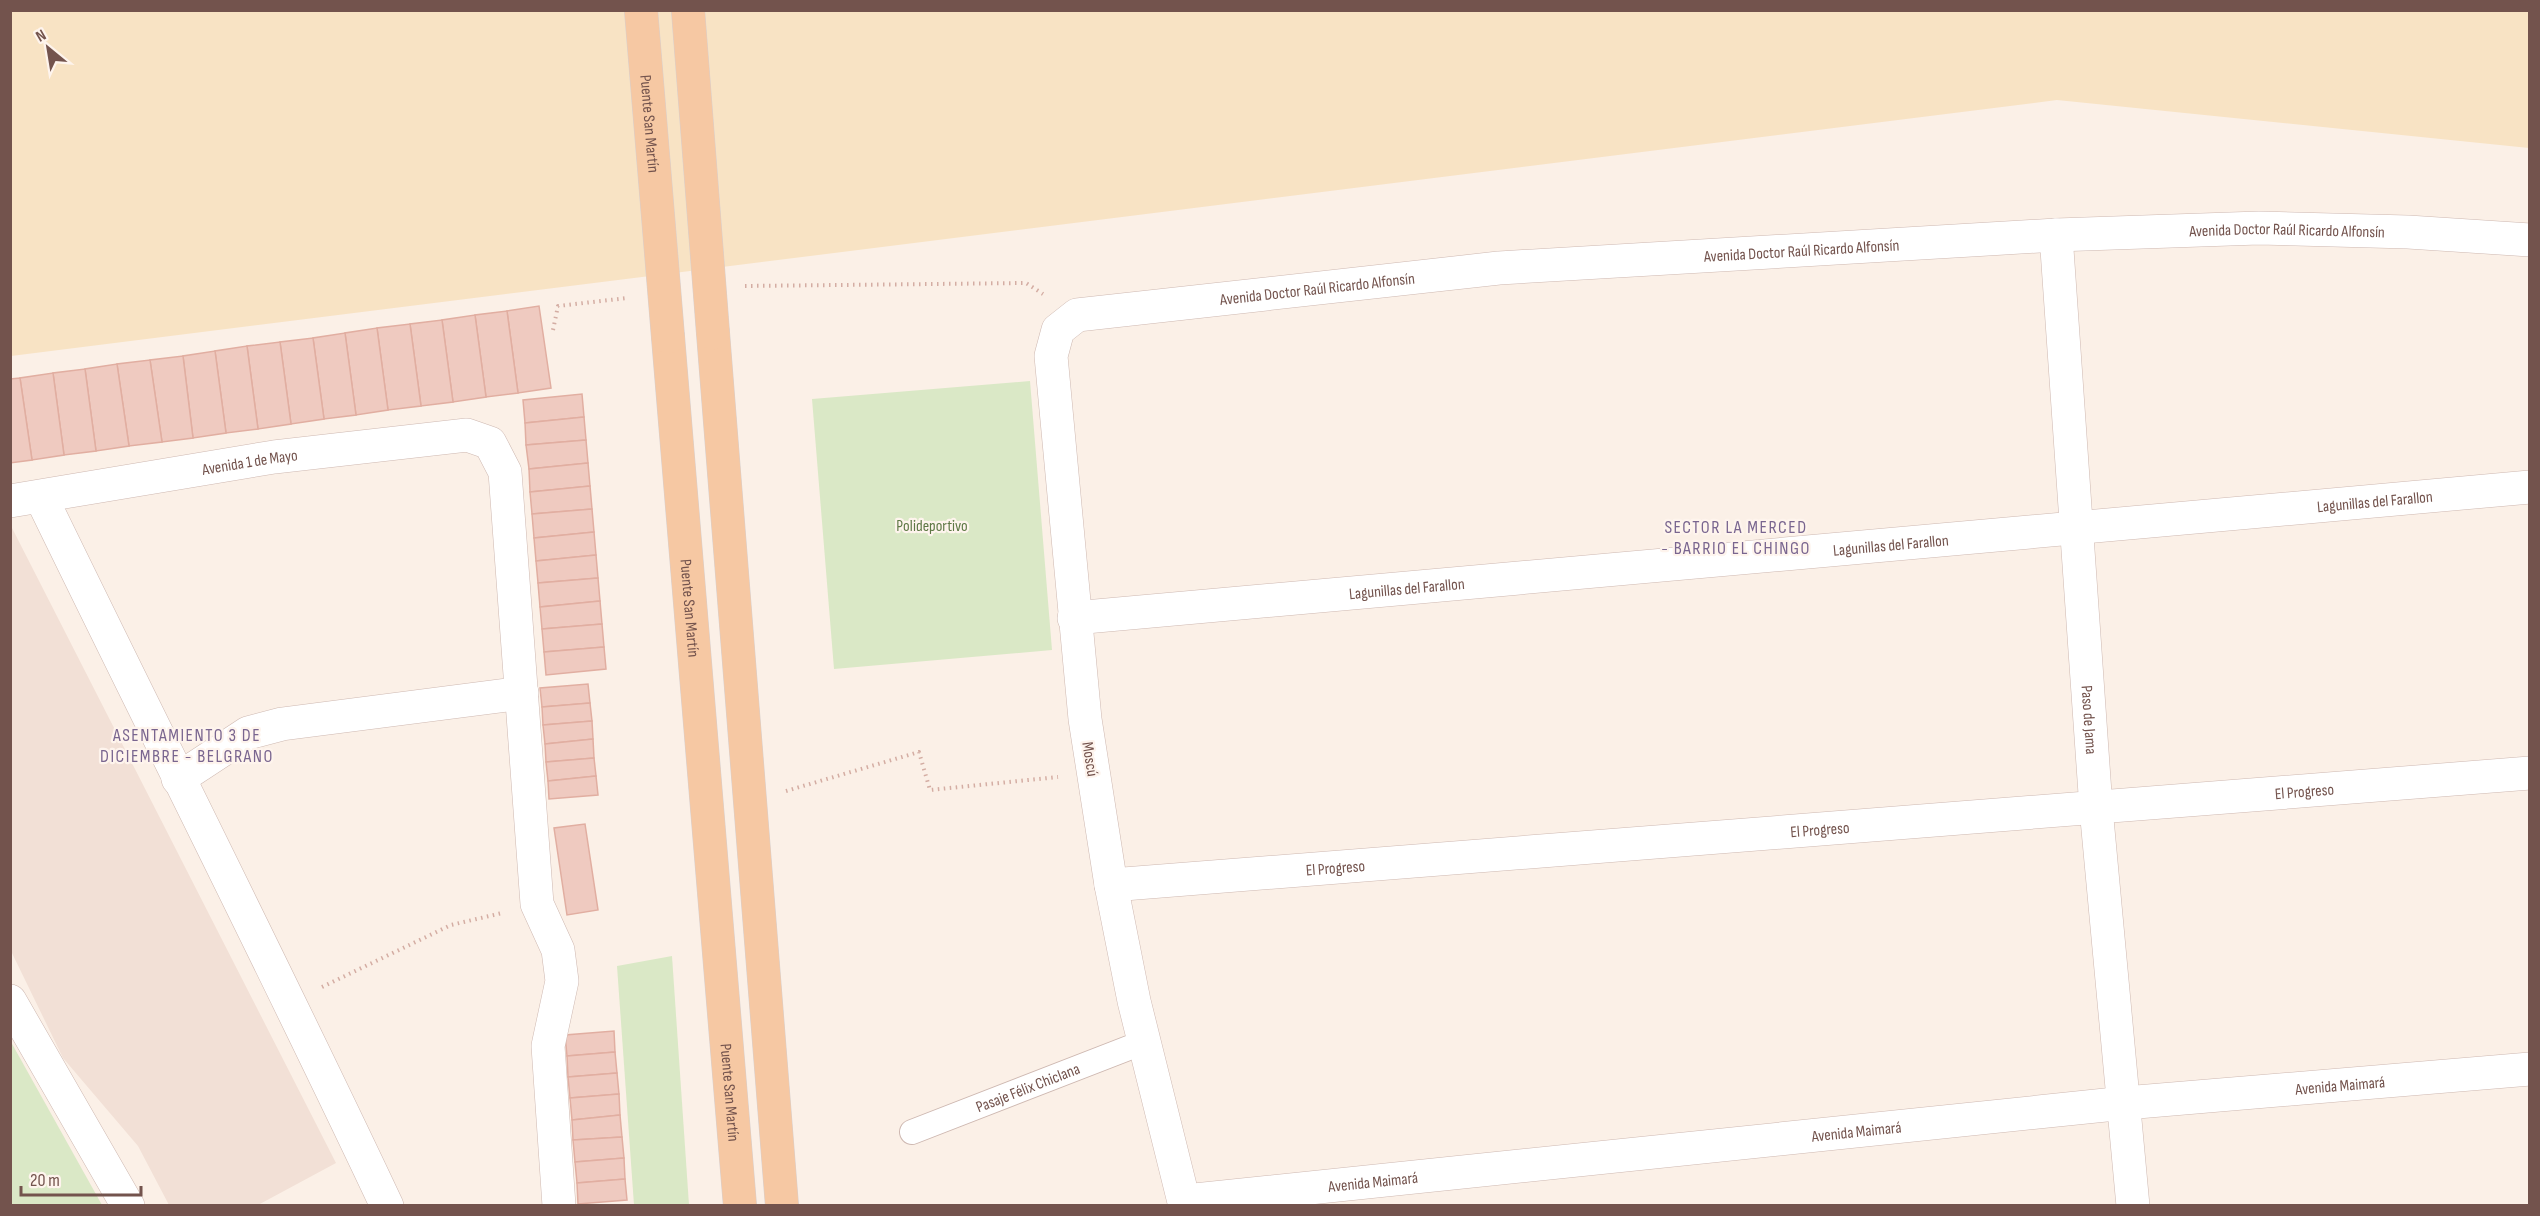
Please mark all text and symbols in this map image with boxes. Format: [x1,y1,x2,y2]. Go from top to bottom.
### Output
north arrow [18,18,78,78]
text: N [33,26,50,47]
street label: Puente San Martín [635,74,662,173]
street label: Avenida Doctor Raúl Ricardo Alfonsín [2188,220,2385,242]
street label: Avenida Doctor Raúl Ricardo Alfonsín [1702,236,1900,267]
street label: Avenida Doctor Raúl Ricardo Alfonsín [1218,269,1416,310]
street label: Avenida 1 de Mayo [200,446,299,480]
street label: Lagunillas del Farallon [2316,488,2434,517]
park label: Polideportivo [896,517,968,536]
district label: SECTOR LA MERCED - BARRIO EL CHINGO [1661,517,1811,559]
street label: Lagunillas del Farallon [1832,531,1949,561]
street label: Puente San Martín [675,558,702,658]
street label: Lagunillas del Farallon [1348,575,1465,604]
street label: Paso de Jama [2076,685,2100,755]
district label: ASENTAMIENTO 3 DE DICIEMBRE - BELGRANO [100,725,274,767]
street label: Moscú [1077,740,1102,778]
street label: El Progreso [2274,781,2335,804]
street label: El Progreso [1790,819,1850,842]
street label: El Progreso [1305,857,1366,881]
street label: Puente San Martín [716,1043,743,1142]
street label: Pasaje Félix Chiclana [974,1060,1083,1117]
street label: Avenida Maimará [2294,1073,2386,1100]
street label: Avenida Maimará [1810,1118,1902,1147]
scale bar [21,1159,141,1197]
street label: Avenida Maimará [1326,1169,1419,1197]
text: 20 m [30,1170,60,1191]

